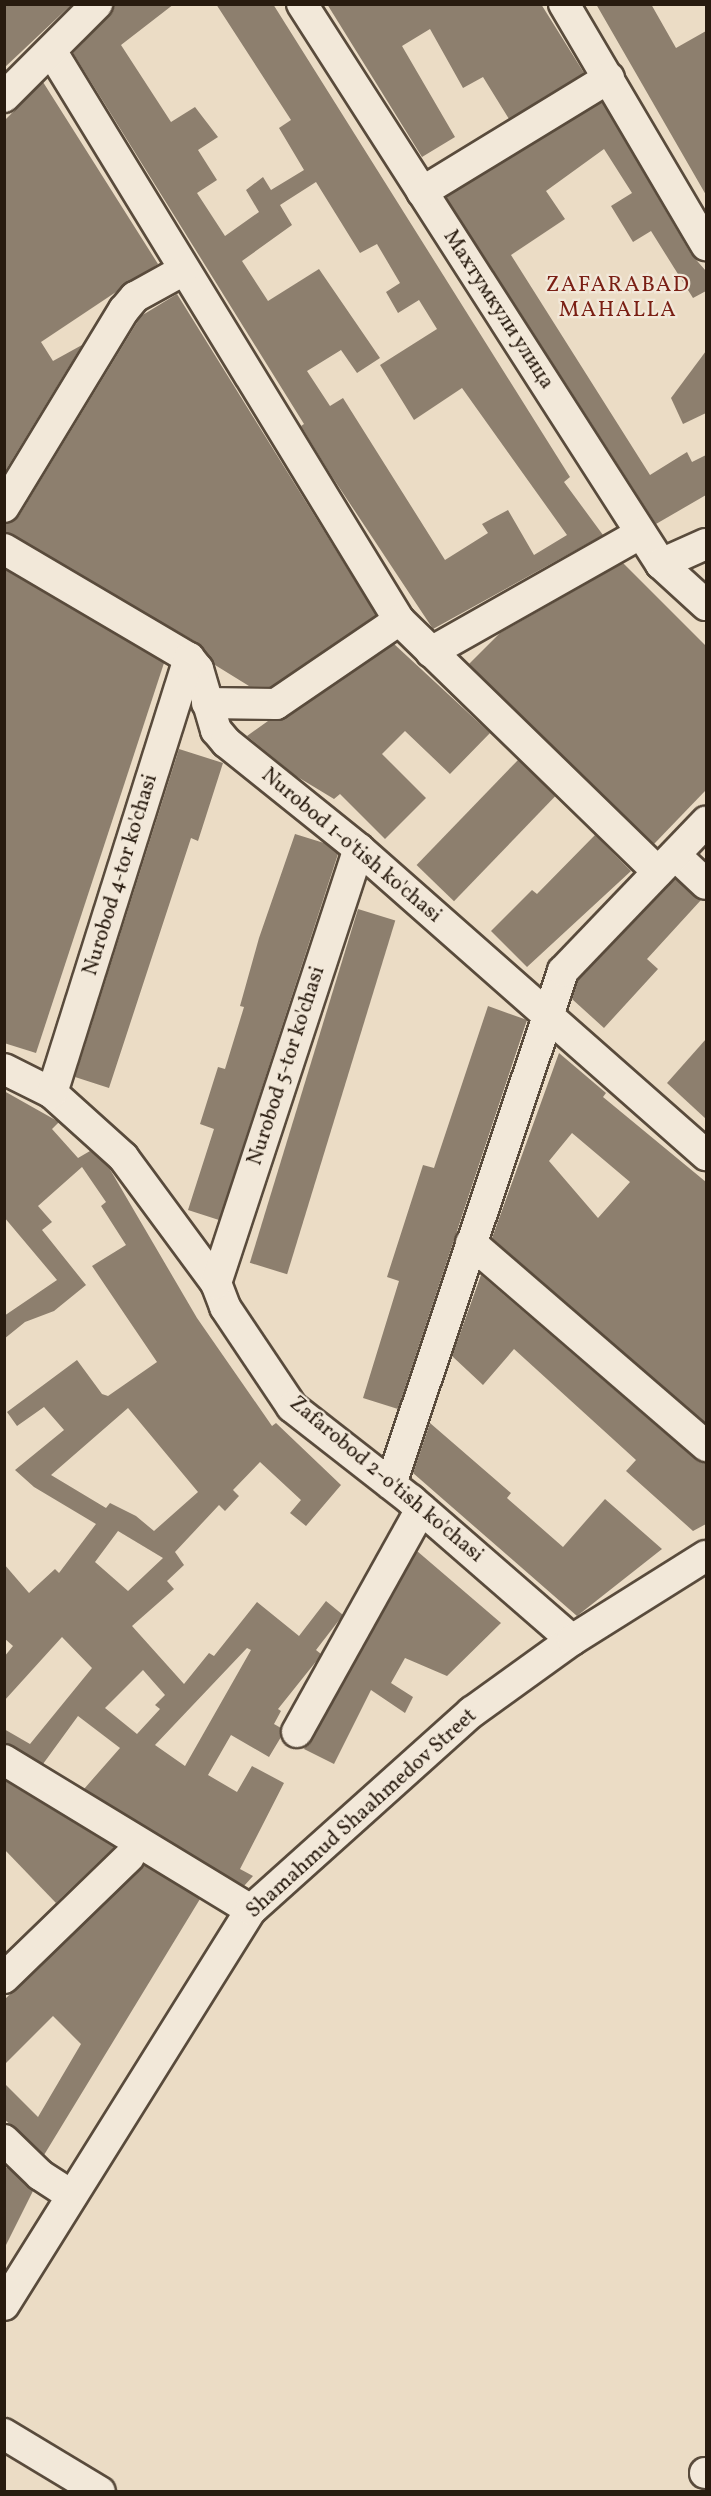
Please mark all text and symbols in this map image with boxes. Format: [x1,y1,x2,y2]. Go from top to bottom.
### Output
street label: Махтумкули улица [437,225,559,395]
district label: ZAFARABAD MAHALLA [546,272,690,324]
street label: Nurobod 1-o'tish ko'chasi [256,763,446,929]
street label: Nurobod 4-tor ko'chasi [78,771,164,979]
street label: Nurobod 5-tor ko'chasi [243,963,331,1169]
street label: Zafarobod 2-o'tish ko'chasi [284,1392,488,1568]
street label: Shamahmud Shaahmedov Street [241,1704,483,1924]

